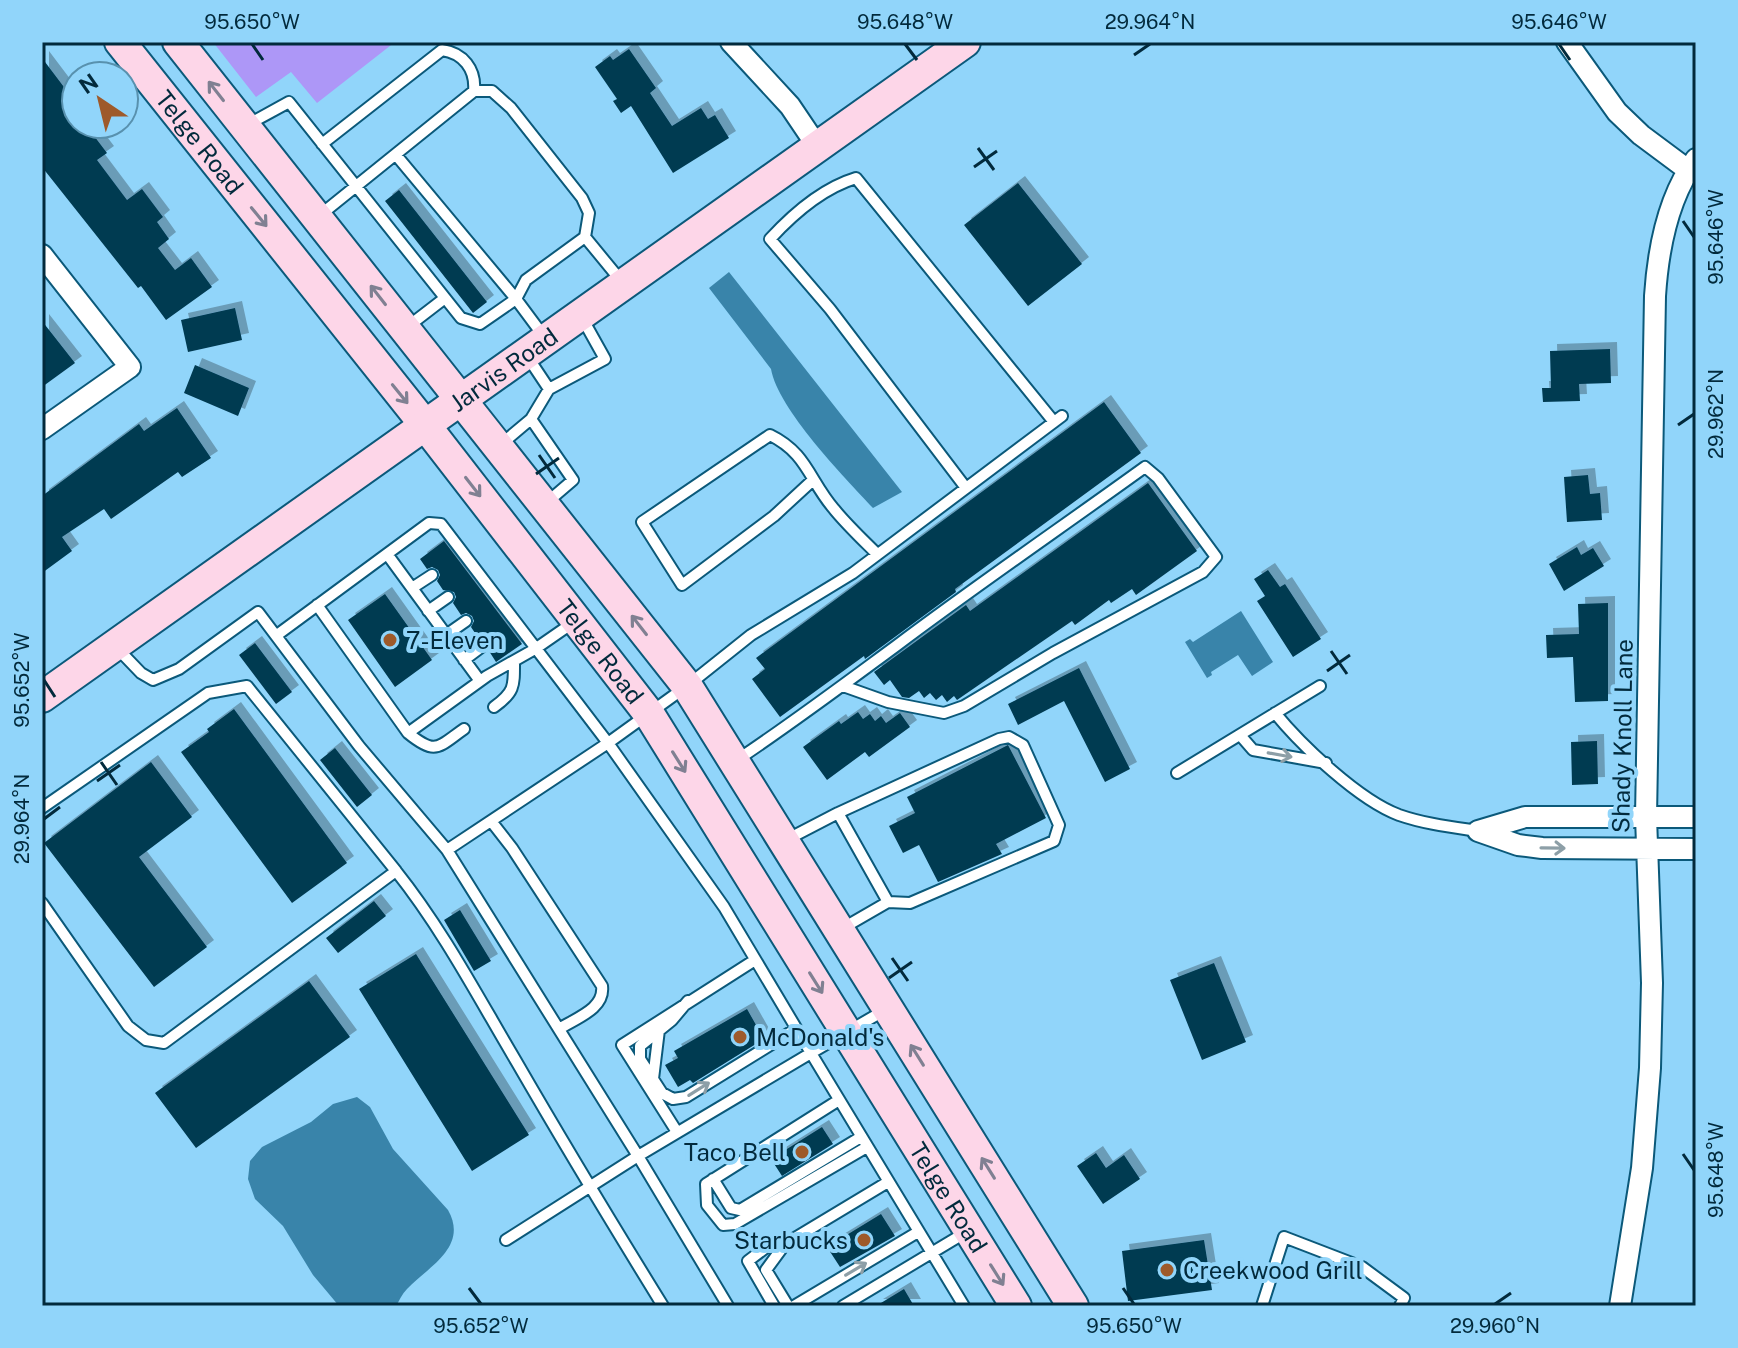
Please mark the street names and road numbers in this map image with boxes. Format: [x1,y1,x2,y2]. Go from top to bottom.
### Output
street label: Telge Road [150,85,249,200]
street label: Jarvis Road [444,322,563,417]
street label: Telge Road [551,594,650,709]
street label: Shady Knoll Lane [1606,639,1638,833]
street label: Telge Road [904,1137,993,1258]

